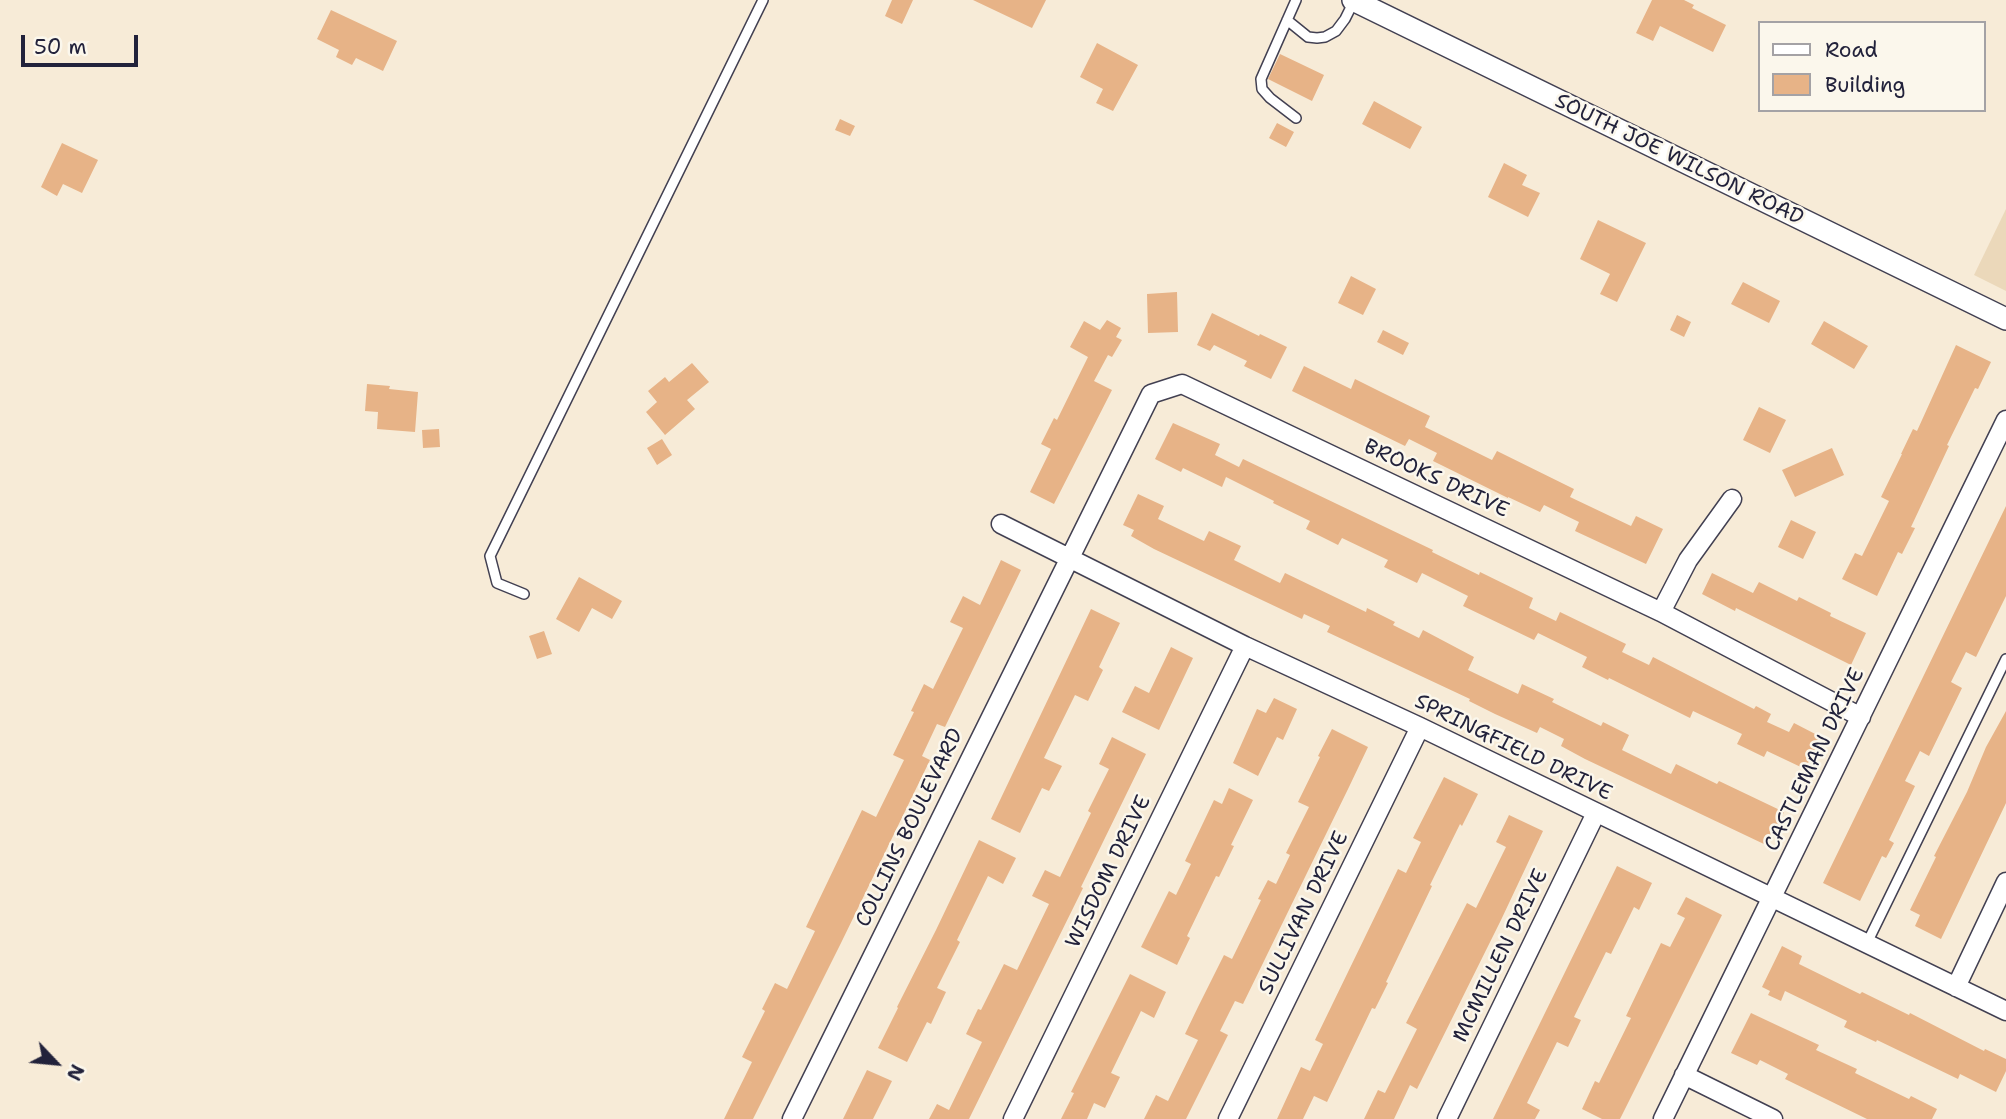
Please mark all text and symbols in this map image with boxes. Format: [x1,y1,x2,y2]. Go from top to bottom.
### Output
scale bar [24,21,142,65]
legend [1758,21,1985,112]
text: 50 m [34,33,87,61]
text: Road [1825,36,1878,64]
text: Building [1825,71,1905,99]
street label: SOUTH JOE WILSON ROAD [1551,89,1807,231]
street label: BROOKS DRIVE [1359,434,1513,524]
street label: CASTLEMAN DRIVE [1760,664,1870,856]
street label: SPRINGFIELD DRIVE [1410,689,1616,807]
street label: COLLINS BOULEVARD [851,725,969,931]
street label: WISDOM DRIVE [1061,792,1157,952]
street label: SULLIVAN DRIVE [1254,827,1354,999]
street label: MCMILLEN DRIVE [1448,865,1554,1047]
north arrow [21,1028,91,1098]
text: N [61,1060,90,1085]

